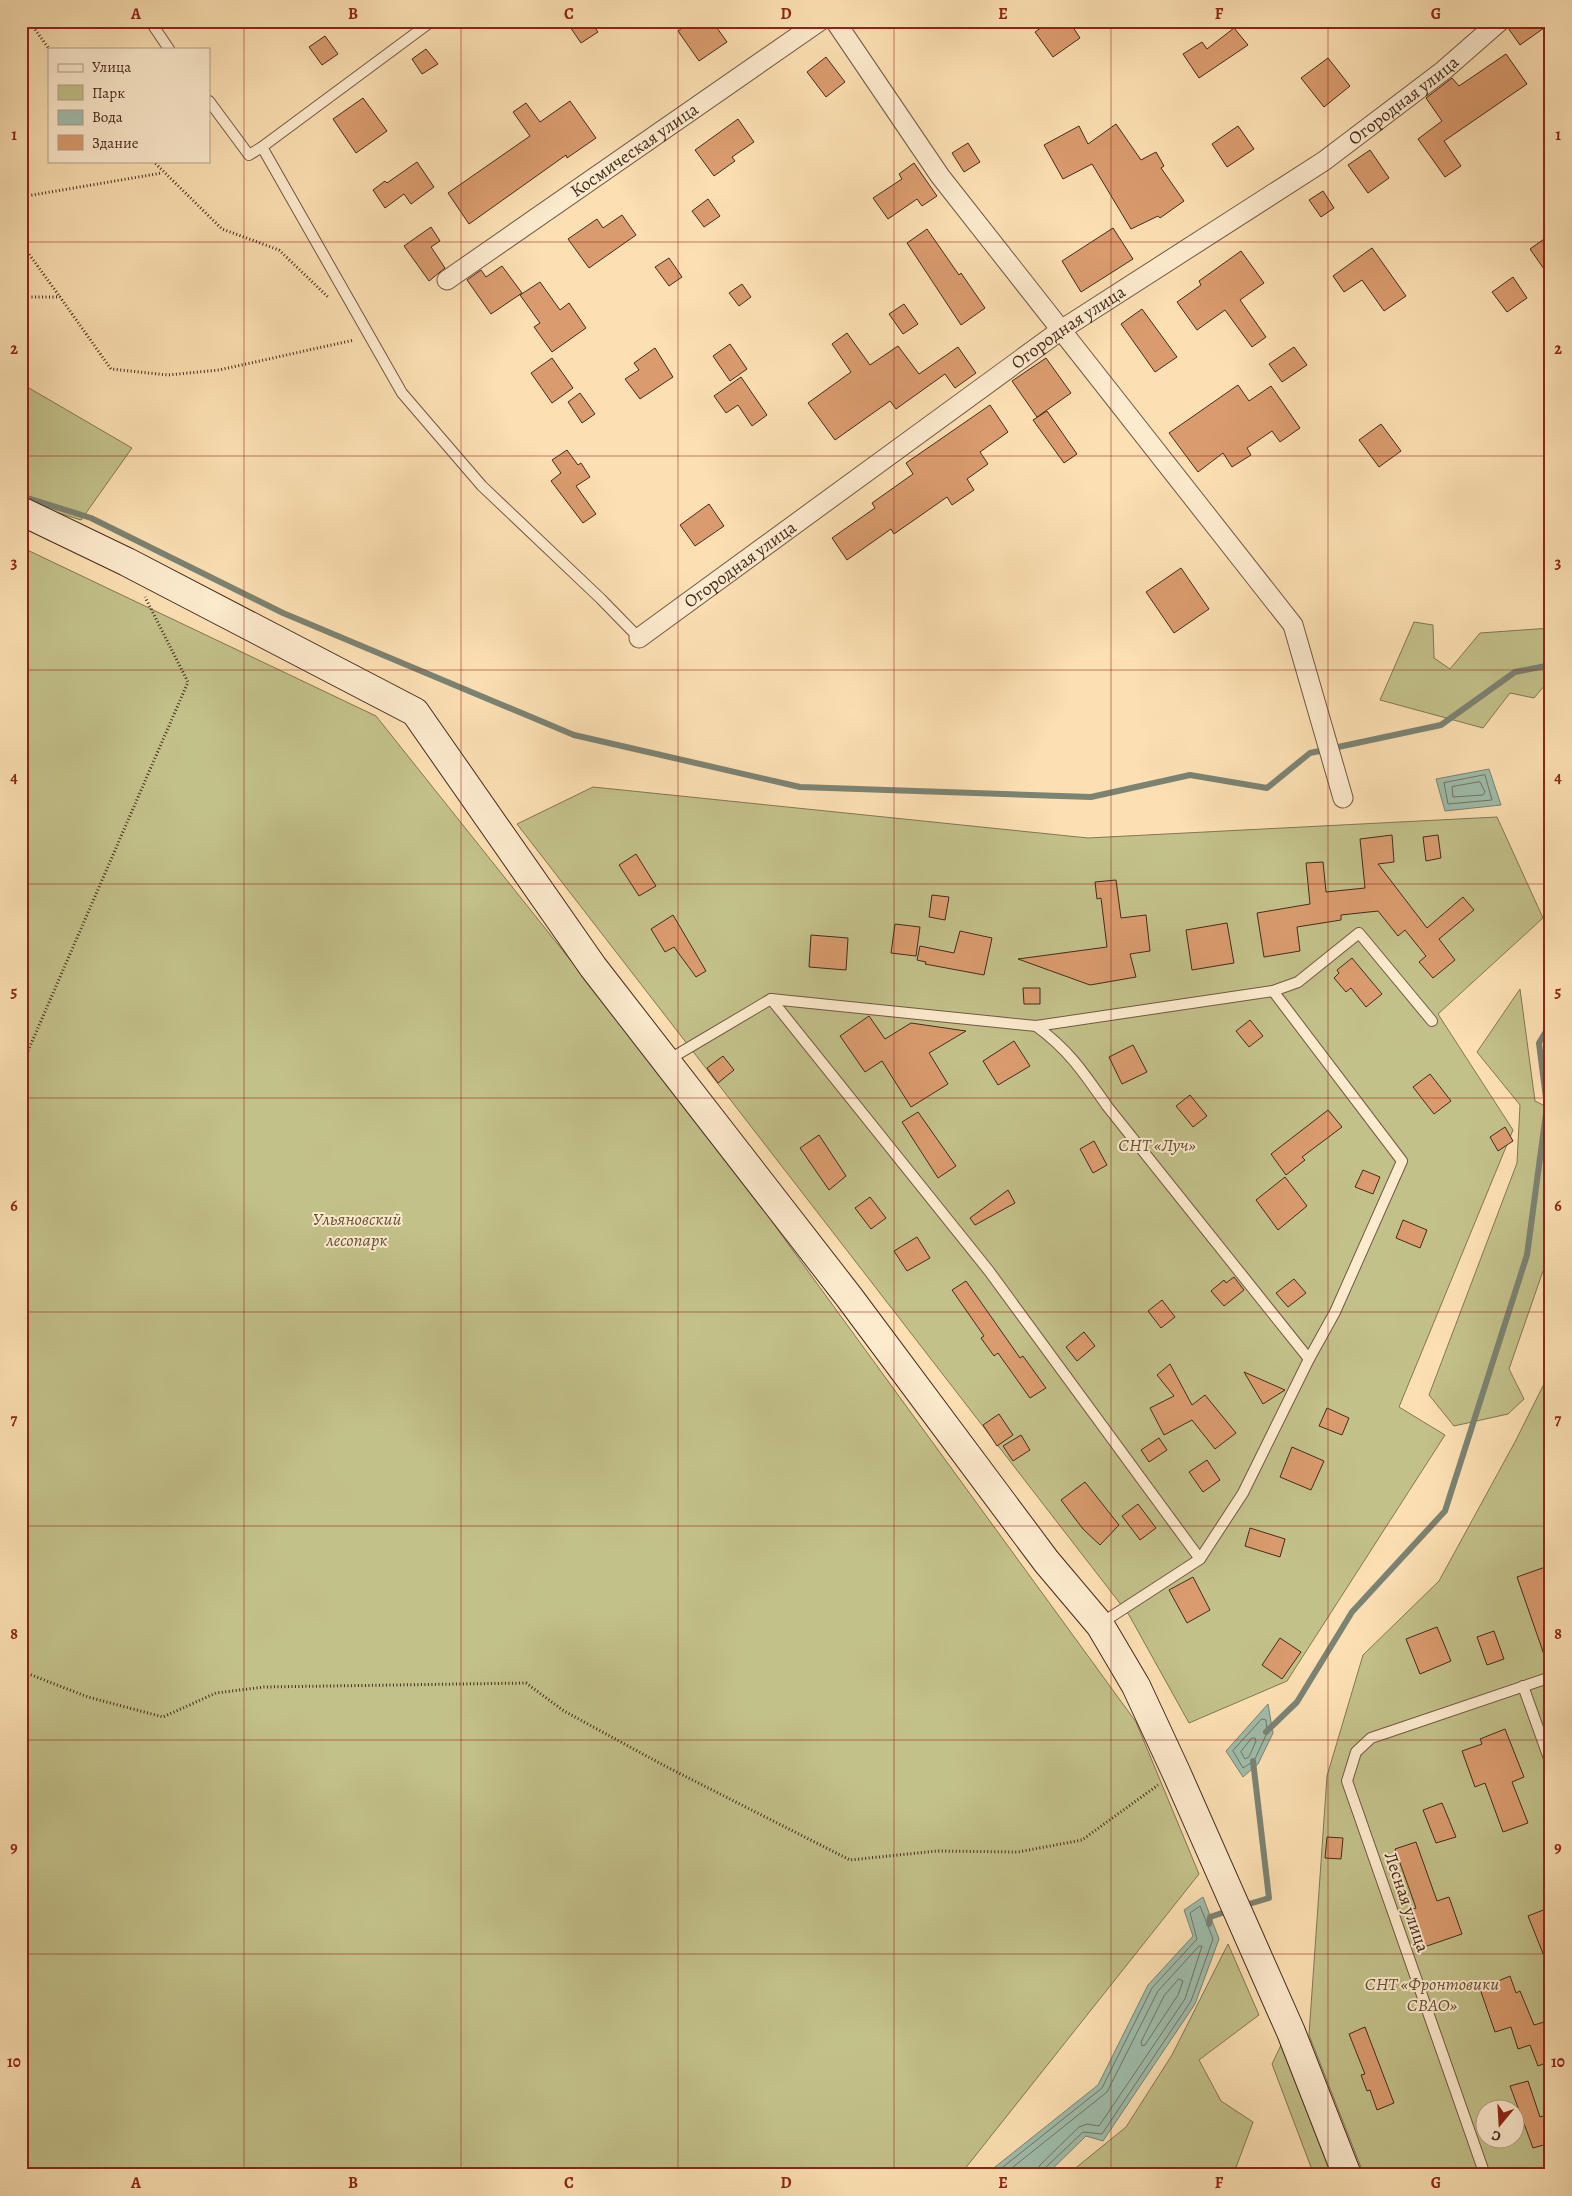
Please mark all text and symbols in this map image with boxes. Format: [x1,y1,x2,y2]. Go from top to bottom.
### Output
text: A [130,3,142,25]
text: B [348,3,358,25]
text: C [564,3,574,25]
text: D [780,3,792,25]
text: E [998,3,1008,25]
text: F [1215,3,1224,25]
text: G [1431,3,1441,25]
legend [48,48,210,162]
street label: Огородная улица [1343,50,1465,151]
text: Улица [92,57,131,77]
text: Парк [92,83,125,103]
street label: Космическая улица [566,97,704,203]
text: Вода [92,107,123,127]
text: 1 [11,124,17,146]
text: 1 [1555,124,1561,146]
text: Здание [92,133,139,153]
street label: Огородная улица [1006,279,1131,375]
text: 2 [10,338,18,360]
text: 2 [1554,338,1562,360]
street label: Огородная улица [679,515,802,613]
text: 3 [11,552,18,574]
text: 3 [1555,552,1562,574]
text: 4 [10,767,18,789]
text: 4 [1554,767,1562,789]
text: 5 [11,981,18,1003]
text: 5 [1555,981,1562,1003]
park label: СНТ «Луч» [1118,1133,1196,1157]
text: 6 [10,1195,18,1217]
text: 6 [1554,1195,1562,1217]
park label: Ульяновский лесопарк [313,1207,401,1252]
text: 7 [11,1409,18,1431]
text: 7 [1555,1409,1562,1431]
text: 8 [10,1623,18,1645]
text: 8 [1554,1623,1562,1645]
text: 9 [10,1837,18,1859]
text: 9 [1554,1837,1562,1859]
street label: Лесная улица [1379,1849,1436,1956]
park label: СНТ «Фронтовики СВАО» [1365,1972,1499,2017]
text: 10 [7,2051,21,2073]
text: 10 [1551,2051,1565,2073]
north arrow [1474,2098,1524,2148]
text: С [1489,2125,1503,2146]
text: A [130,2172,142,2194]
text: B [348,2172,358,2194]
text: C [564,2172,574,2194]
text: D [780,2172,792,2194]
text: E [998,2172,1008,2194]
text: F [1215,2172,1224,2194]
text: G [1431,2172,1441,2194]

